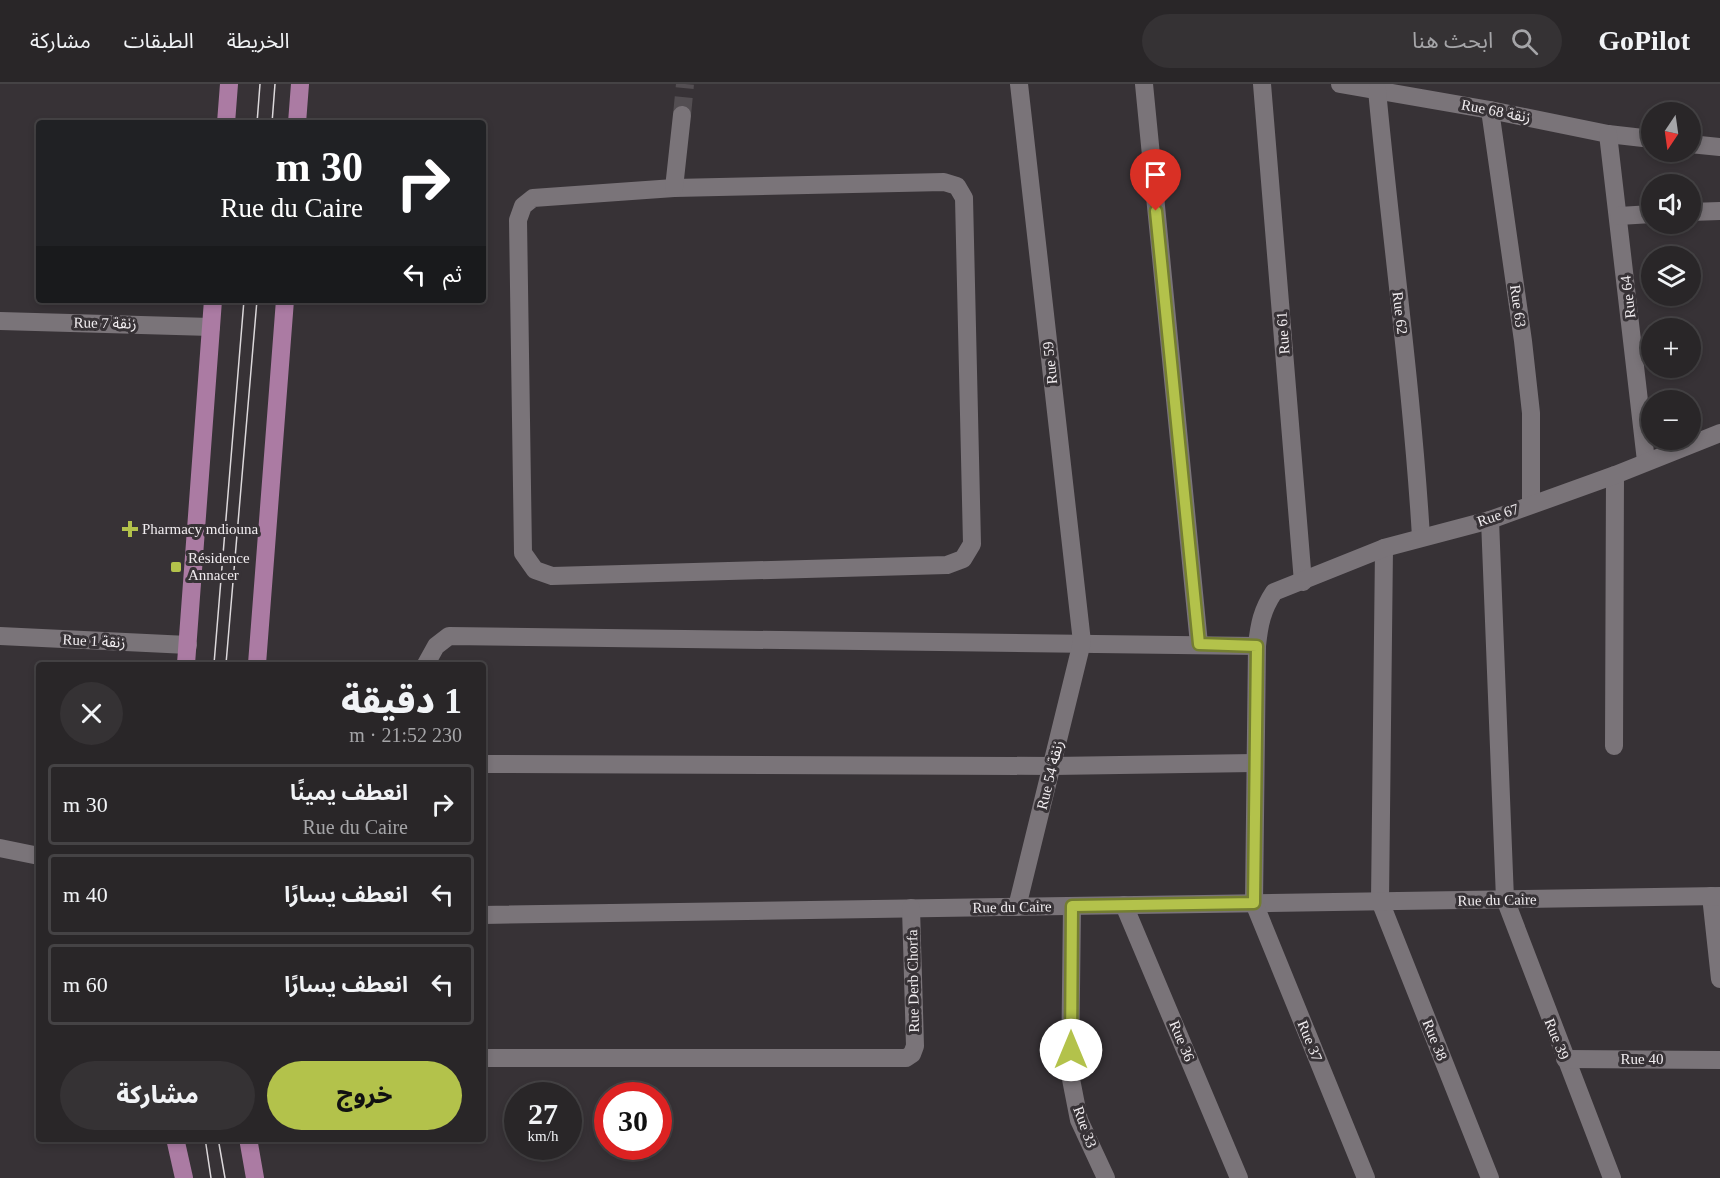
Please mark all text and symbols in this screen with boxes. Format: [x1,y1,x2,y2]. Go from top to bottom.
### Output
search box [1142,14,1562,68]
icon: search [1508,25,1541,58]
text: GoPilot [1598,25,1690,56]
text: ابحث هنا [1412,28,1493,53]
text: مشاركة [30,29,91,53]
text: الطبقات [124,29,194,53]
text: الخريطة [227,29,290,53]
street label: Rue 68 زنقة [1460,96,1532,127]
north arrow [1641,102,1701,162]
map controls [1641,102,1701,450]
text: 30 m [276,144,363,190]
icon: right [384,144,462,222]
pin [1130,149,1181,211]
icon: arrive [1139,158,1172,191]
button: sound [1641,174,1701,234]
text: Rue du Caire [221,193,363,223]
button: layers [1641,246,1701,306]
icon: left [398,258,431,291]
text: ثم [443,262,462,287]
street label: Rue 64 [1617,274,1639,319]
street label: Rue 63 [1507,284,1529,328]
street label: Rue 62 [1389,291,1411,335]
street label: Rue 61 [1274,311,1292,355]
street label: Rue 7 زنقة [73,314,137,333]
button: + [1641,318,1701,378]
street label: Rue 59 [1040,341,1060,385]
button: − [1641,390,1701,450]
street label: Rue 67 [1475,500,1521,530]
place label: Pharmacy mdiouna [142,521,259,537]
marker: Pharmacy mdiouna [123,522,137,536]
place label: Résidence Annacer [188,550,250,583]
marker: Résidence Annacer [169,560,183,574]
street label: Rue 1 زنقة [62,631,126,652]
text: 1 دقيقة [341,681,462,721]
button: close [60,682,123,745]
text: 230 m · 21:52 [349,724,462,746]
street label: Rue 54 زنقة [1034,739,1067,811]
text: انعطف يمينًا [290,780,408,805]
icon: right [426,788,459,821]
text: 30 m [63,792,108,817]
text: Rue du Caire [302,816,408,838]
icon: left [426,878,459,911]
text: 40 m [63,882,108,907]
text: انعطف يسارًا [284,882,408,907]
street label: Rue du Caire [1457,891,1537,909]
street label: Rue du Caire [972,898,1052,916]
street label: Rue Derb Chorfa [904,929,922,1033]
icon: left [426,968,459,1001]
text: 60 m [63,972,108,997]
text: انعطف يسارًا [284,972,408,997]
street label: Rue 39 [1542,1016,1572,1062]
street label: Rue 38 [1420,1017,1450,1063]
position arrow [1039,1018,1103,1082]
street label: Rue 36 [1166,1018,1198,1064]
street label: Rue 37 [1295,1018,1326,1064]
street label: Rue 40 [1621,1051,1663,1067]
button: مشاركة [60,1061,255,1130]
button: خروج [267,1061,462,1130]
speed limit sign: 30 [594,1082,672,1160]
text: 27 [528,1097,558,1130]
street label: Rue 33 [1070,1104,1100,1150]
text: km/h [528,1128,558,1144]

